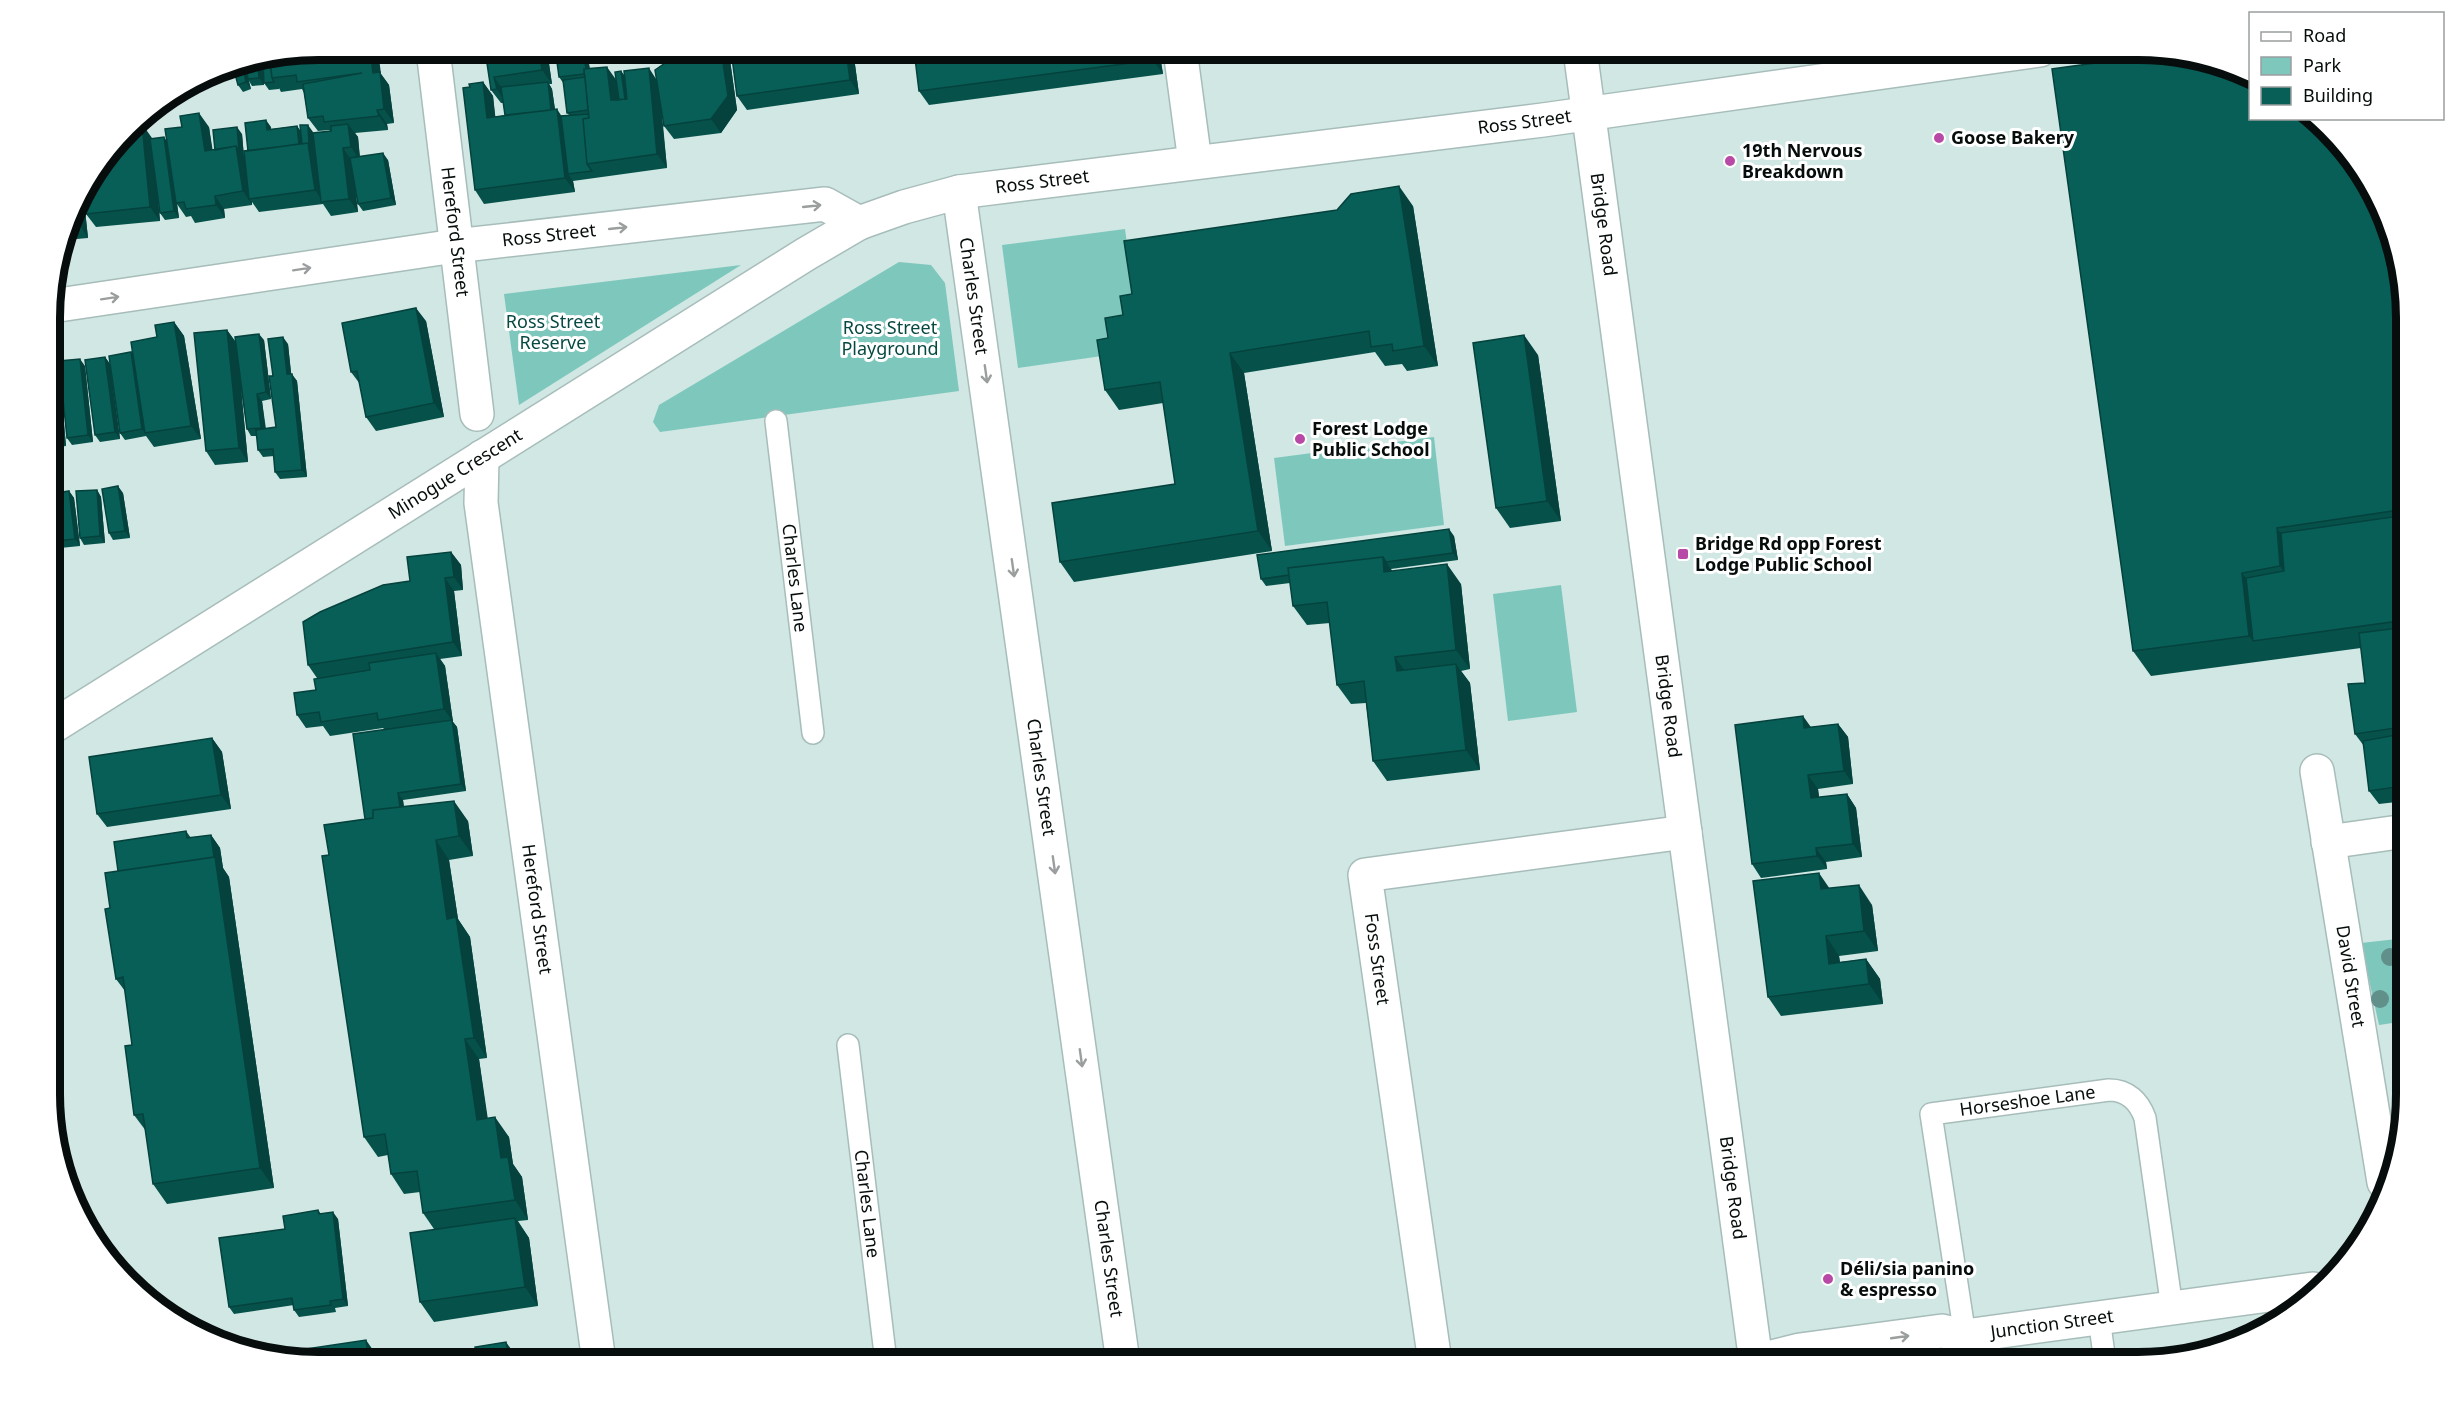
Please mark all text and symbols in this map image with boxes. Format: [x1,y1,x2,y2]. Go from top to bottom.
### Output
legend [2249,12,2444,120]
text: Road [2303,23,2346,47]
text: Park [2303,53,2341,77]
text: Building [2303,83,2373,107]
street label: Ross Street [1476,103,1573,139]
place label: Goose Bakery [1951,125,2075,149]
marker: Goose Bakery [1932,131,1946,145]
place label: 19th Nervous Breakdown [1742,138,1862,183]
marker: 19th Nervous Breakdown [1723,154,1737,168]
street label: Ross Street [994,163,1091,198]
street label: Hereford Street [436,165,476,298]
street label: Bridge Road [1586,171,1623,277]
one-way arrow [801,200,821,211]
street label: Ross Street [501,217,598,252]
one-way arrow [607,222,627,233]
street label: Charles Street [954,236,995,357]
one-way arrow [292,263,312,274]
one-way arrow [99,292,119,303]
park label: Ross Street Reserve [506,309,601,354]
park label: Ross Street Playground [841,315,939,360]
one-way arrow [981,364,992,384]
place label: Forest Lodge Public School [1312,416,1430,461]
street label: Minogue Crescent [383,422,527,524]
marker: Forest Lodge Public School [1293,432,1307,446]
street label: Charles Lane [777,522,814,633]
place label: Bridge Rd opp Forest Lodge Public School [1695,531,1882,576]
marker: Bridge Rd opp Forest Lodge Public School [1676,547,1690,561]
one-way arrow [1008,557,1019,577]
street label: Bridge Road [1650,653,1688,759]
street label: Charles Street [1022,717,1062,838]
street label: Hereford Street [517,843,559,976]
one-way arrow [1049,854,1060,874]
street label: Foss Street [1360,911,1396,1007]
street label: David Street [2331,923,2372,1029]
one-way arrow [1076,1048,1087,1067]
street label: Horseshoe Lane [1958,1079,2097,1121]
street label: Bridge Road [1715,1135,1752,1241]
street label: Charles Lane [850,1148,886,1259]
street label: Charles Street [1089,1198,1130,1319]
place label: Déli/sia panino & espresso [1840,1256,1974,1301]
marker: Déli/sia panino & espresso [1821,1272,1835,1286]
street label: Junction Street [1987,1303,2115,1344]
one-way arrow [1889,1331,1909,1342]

